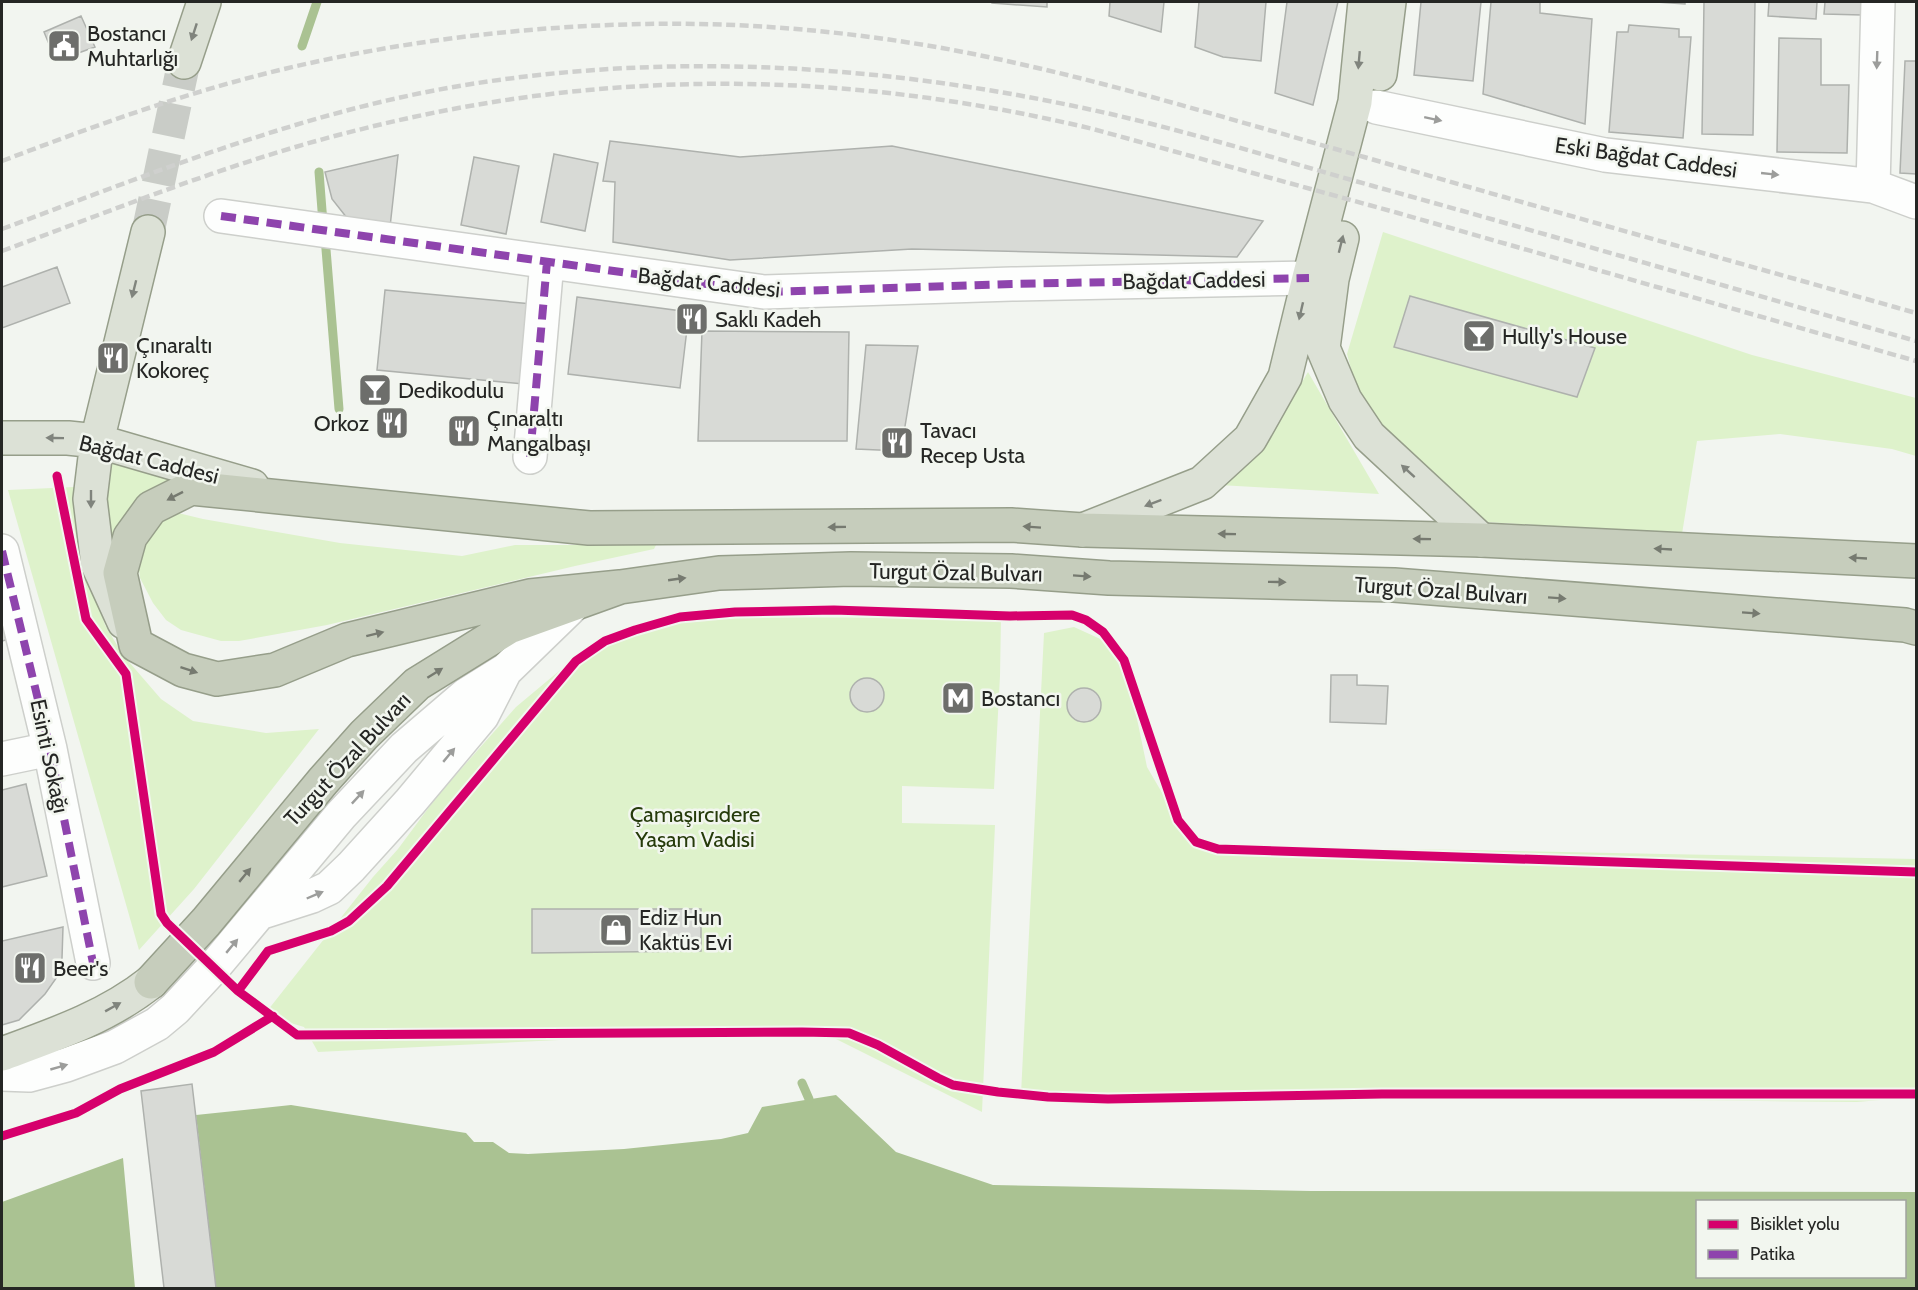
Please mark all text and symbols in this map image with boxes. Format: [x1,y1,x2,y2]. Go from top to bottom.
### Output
place label: Bostancı Muhtarlığı [87,20,178,72]
one-way arrow [188,23,198,41]
public building icon: Bostancı Muhtarlığı [46,28,82,64]
one-way arrow [1354,50,1364,69]
one-way arrow [1872,50,1881,69]
one-way arrow [1424,115,1443,124]
street label: Eski Bağdat Caddesi [1553,131,1739,184]
one-way arrow [1761,169,1780,179]
one-way arrow [1337,235,1346,253]
street label: Bağdat Caddesi [636,262,782,303]
street label: Bağdat Caddesi [1122,266,1266,295]
one-way arrow [129,279,139,298]
restaurant icon: Saklı Kadeh [674,301,710,337]
one-way arrow [1296,301,1305,320]
place label: Saklı Kadeh [715,306,821,333]
bar icon: Hully's House [1461,318,1497,354]
place label: Hully's House [1502,323,1627,350]
place label: Çınaraltı Kokoreç [136,332,212,384]
restaurant icon: Çınaraltı Kokoreç [95,340,131,376]
bar icon: Dedikodulu [357,372,393,408]
place label: Dedikodulu [398,377,504,404]
restaurant icon: Orkoz [374,405,410,441]
place label: Çınaraltı Mangalbaşı [487,405,591,457]
place label: Orkoz [314,410,369,437]
restaurant icon: Çınaraltı Mangalbaşı [446,413,482,449]
place label: Tavacı Recep Usta [920,417,1026,469]
restaurant icon: Tavacı Recep Usta [879,425,915,461]
street label: Bağdat Caddesi [76,429,222,490]
one-way arrow [45,433,64,443]
one-way arrow [1401,465,1416,478]
one-way arrow [87,490,96,509]
one-way arrow [166,491,183,501]
one-way arrow [1143,498,1161,508]
one-way arrow [828,522,847,532]
one-way arrow [1023,522,1042,532]
one-way arrow [1218,529,1237,539]
one-way arrow [1413,534,1432,543]
one-way arrow [1654,544,1673,553]
one-way arrow [1849,553,1868,562]
street label: Turgut Özal Bulvarı [869,557,1043,588]
one-way arrow [1072,571,1091,581]
street label: Turgut Özal Bulvarı [1354,571,1528,610]
one-way arrow [668,574,687,583]
one-way arrow [1267,577,1286,587]
one-way arrow [1547,593,1566,603]
one-way arrow [1742,608,1761,618]
one-way arrow [366,628,384,638]
one-way arrow [180,666,198,676]
one-way arrow [427,667,443,678]
metro station icon: Bostancı [940,680,976,716]
place label: Bostancı [981,685,1060,712]
street label: Turgut Özal Bulvarı [278,687,416,832]
street label: Esinti Sokağı [24,697,75,816]
one-way arrow [443,747,456,763]
one-way arrow [351,790,364,805]
park label: Çamaşırcıdere Yaşam Vadisi [630,801,760,853]
one-way arrow [238,868,251,883]
one-way arrow [306,890,323,899]
place label: Ediz Hun Kaktüs Evi [639,904,732,956]
shop icon: Ediz Hun Kaktüs Evi [598,912,634,948]
one-way arrow [225,939,238,954]
restaurant icon: Beer's [12,950,48,986]
place label: Beer's [53,955,108,982]
one-way arrow [105,1002,122,1012]
one-way arrow [50,1062,68,1071]
legend [1696,1200,1906,1278]
text: Bisiklet yolu [1750,1213,1840,1235]
text: Patika [1750,1243,1795,1265]

